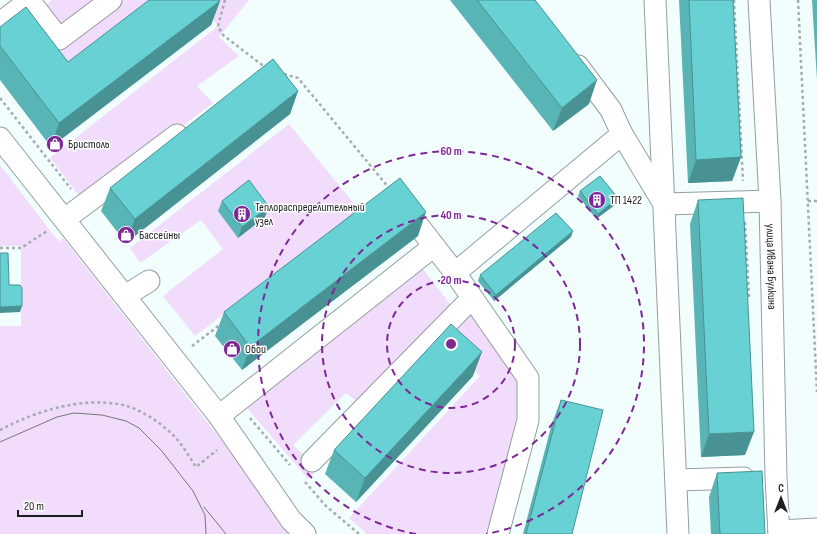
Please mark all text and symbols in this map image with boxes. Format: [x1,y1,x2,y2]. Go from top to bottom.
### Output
shop icon: Бристоль [45,134,65,154]
place label: Бристоль [68,137,110,152]
text: 60 m [440,144,462,159]
building icon: ТП 1422 [587,190,607,210]
place label: ТП 1422 [610,193,642,208]
place label: Теплораспределительный узел [255,200,365,229]
building icon: Теплораспределительный узел [232,204,252,224]
text: 40 m [440,208,462,223]
street label: улица Ивана Булкина [762,224,779,310]
shop icon: Бассейны [116,225,136,245]
place label: Бассейны [139,228,180,243]
text: 20 m [441,273,461,288]
centre of rings [444,337,458,351]
shop icon: Обои [222,339,242,359]
place label: Обои [245,342,266,357]
north arrow [761,478,801,518]
text: С [778,482,784,495]
scale bar [18,492,82,518]
text: 20 m [24,499,44,514]

